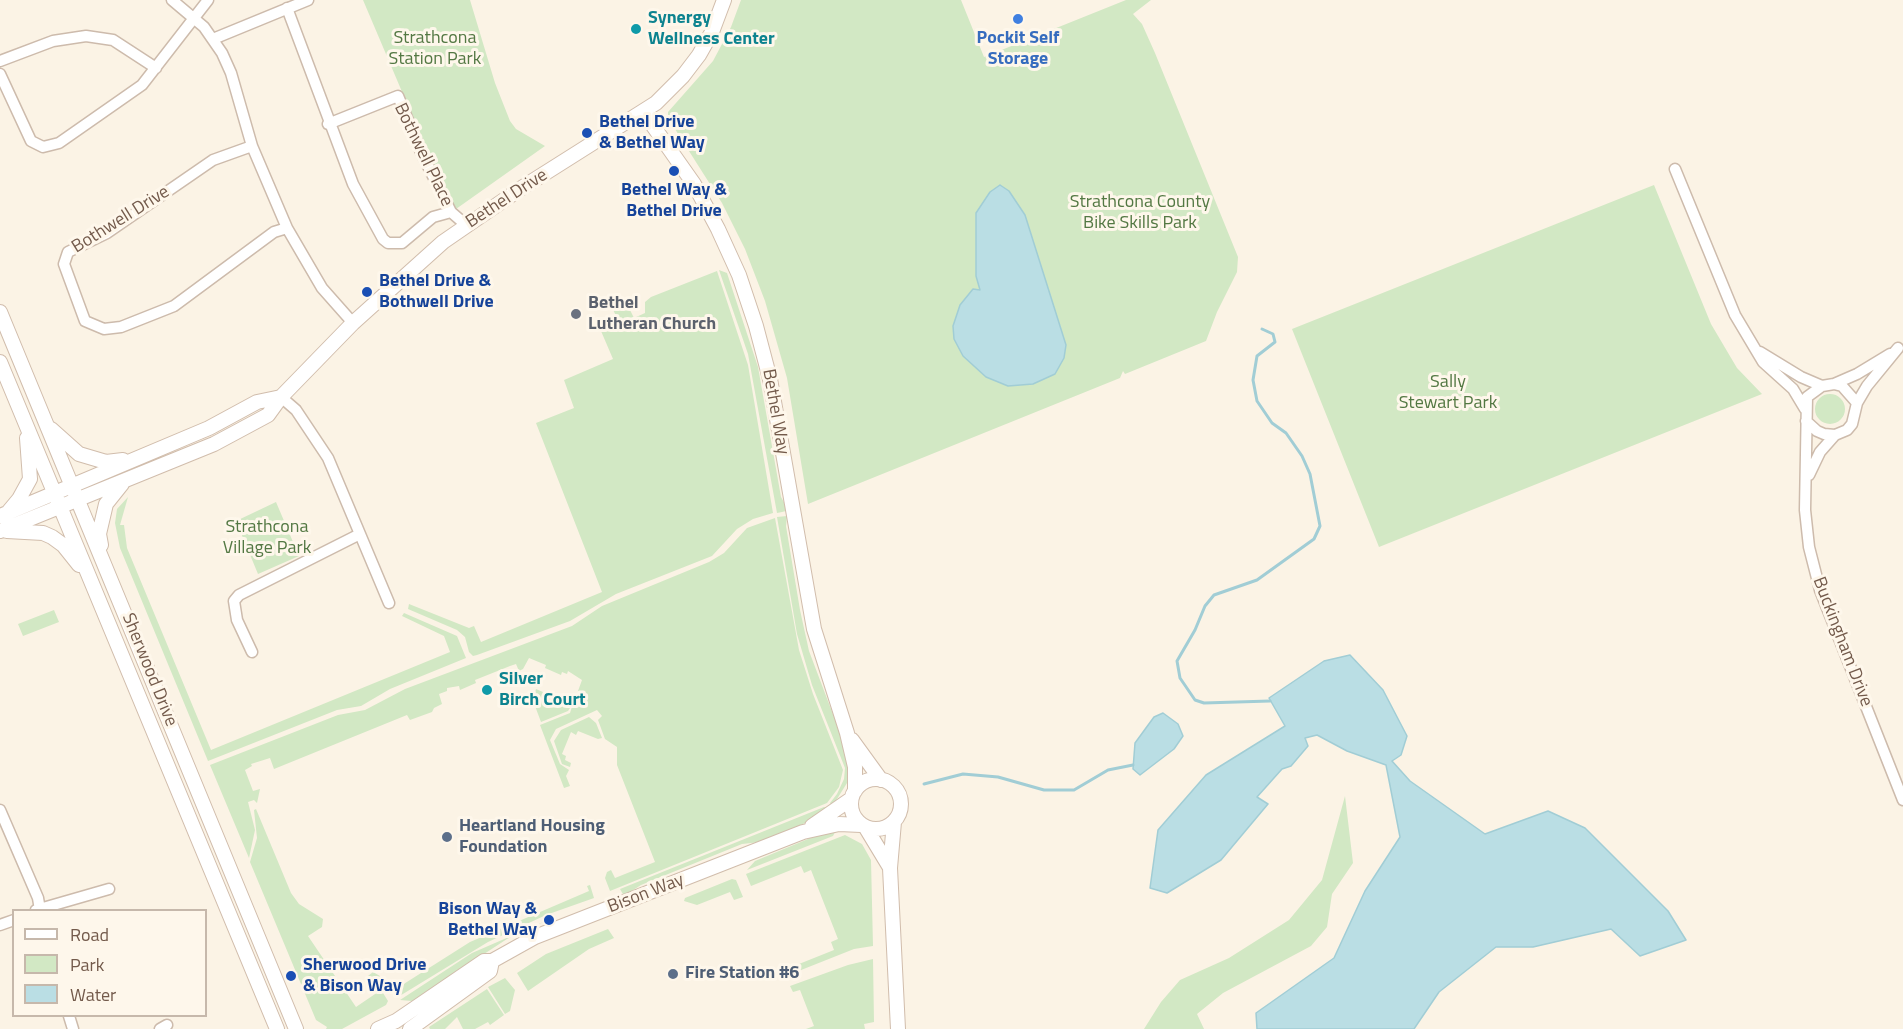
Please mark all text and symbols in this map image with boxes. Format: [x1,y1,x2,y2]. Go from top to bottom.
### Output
place label: Synergy Wellness Center [648,8,775,50]
marker: Pockit Self Storage [1011,12,1025,26]
marker: Synergy Wellness Center [629,22,643,36]
park label: Strathcona Station Park [389,28,481,70]
place label: Pockit Self Storage [977,28,1059,70]
street label: Bothwell Place [389,100,457,210]
place label: Bethel Drive & Bethel Way [599,112,705,154]
marker: Bethel Drive & Bethel Way [580,126,594,140]
marker: Bethel Way & Bethel Drive [667,164,681,178]
street label: Bethel Drive [462,165,552,233]
place label: Bethel Way & Bethel Drive [621,180,727,222]
street label: Bothwell Drive [68,181,174,259]
park label: Strathcona County Bike Skills Park [1070,192,1210,234]
place label: Bethel Drive & Bothwell Drive [379,271,494,314]
marker: Bethel Drive & Bothwell Drive [360,285,374,299]
place label: Bethel Lutheran Church [588,293,716,336]
marker: Bethel Lutheran Church [569,307,583,321]
street label: Bethel Way [757,367,793,457]
park label: Sally Stewart Park [1399,372,1497,415]
park label: Strathcona Village Park [223,517,311,560]
street label: Buckingham Drive [1807,574,1877,710]
street label: Sherwood Drive [116,610,182,730]
place label: Silver Birch Court [499,669,586,712]
marker: Silver Birch Court [480,683,494,697]
place label: Heartland Housing Foundation [459,816,605,858]
marker: Heartland Housing Foundation [440,830,454,844]
street label: Bison Way [605,870,687,918]
place label: Bison Way & Bethel Way [438,899,537,942]
legend [12,909,207,1017]
marker: Bison Way & Bethel Way [542,913,556,927]
text: Road [70,921,109,948]
text: Park [70,951,104,978]
place label: Sherwood Drive & Bison Way [303,955,426,998]
place label: Fire Station #6 [685,963,799,985]
marker: Fire Station #6 [666,967,680,981]
marker: Sherwood Drive & Bison Way [284,969,298,983]
text: Water [70,981,116,1008]

